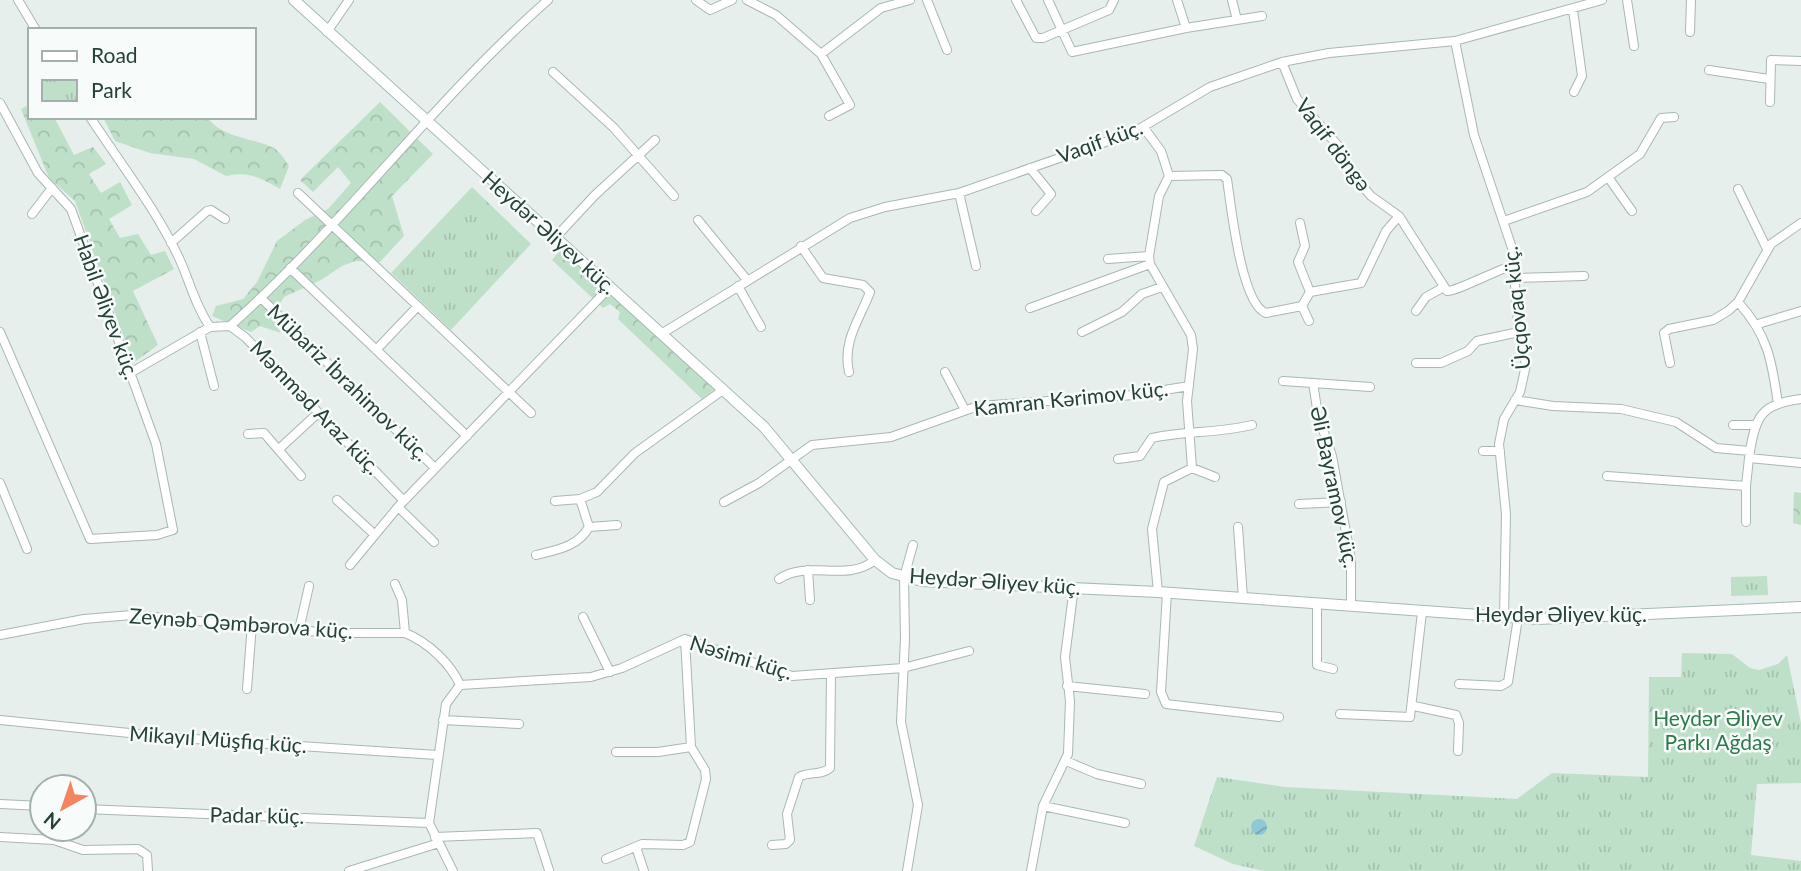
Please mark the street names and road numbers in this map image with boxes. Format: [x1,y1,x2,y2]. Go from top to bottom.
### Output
street label: Vaqif döngə [1291,93,1377,195]
street label: Vaqif küç. [1053,114,1146,168]
street label: Heydər Əliyev küç. [478,165,622,299]
street label: Habil Əliyev küç. [70,230,145,383]
street label: Üçqovaq küç. [1497,245,1534,371]
street label: Mübariz İbrahimov küç. [263,298,435,466]
street label: Məmməd Araz küç. [246,335,386,479]
street label: Kamran Kərimov küç. [972,375,1169,420]
street label: Əli Bayramov küç. [1306,404,1365,570]
street label: Heydər Əliyev küç. [908,562,1082,599]
street label: Heydər Əliyev küç. [1475,601,1647,626]
street label: Zeynəb Qəmbərova küç. [128,602,354,643]
street label: Nəsimi küç. [687,629,796,684]
street label: Mikayıl Müşfiq küç. [128,720,308,757]
street label: Padar küç. [209,801,305,828]

